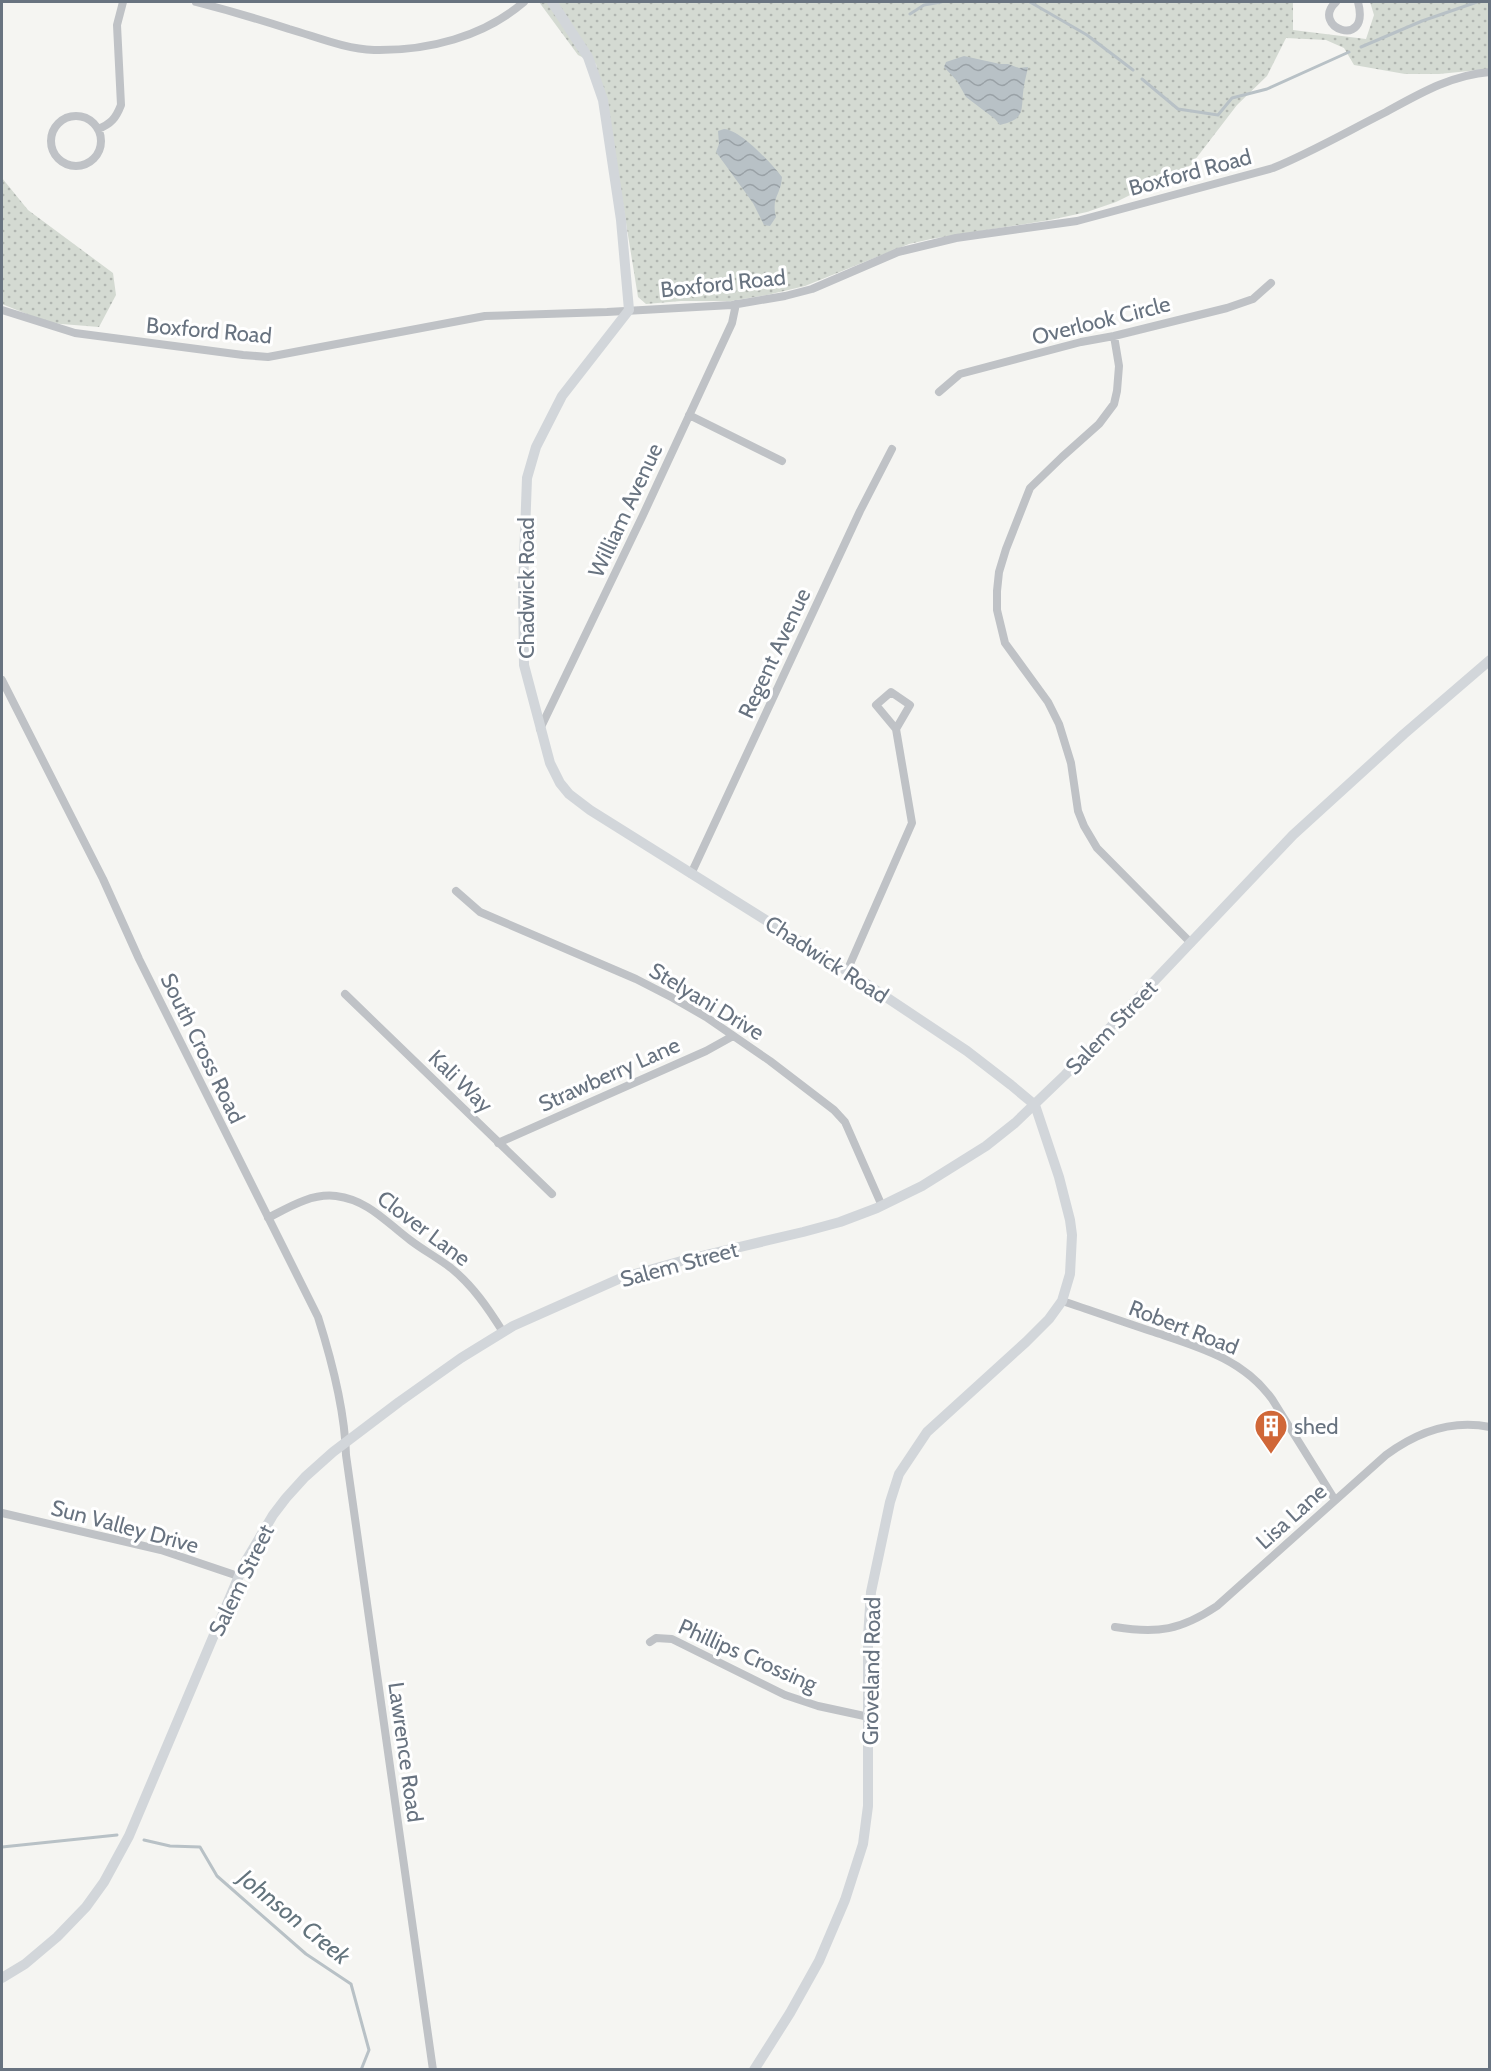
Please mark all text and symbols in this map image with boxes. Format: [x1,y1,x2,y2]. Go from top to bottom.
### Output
street label: Boxford Road [1126,143,1254,202]
street label: Boxford Road [659,263,787,304]
street label: Overlook Circle [1029,290,1173,351]
street label: Boxford Road [145,312,273,349]
street label: William Avenue [583,439,668,582]
street label: Chadwick Road [513,517,540,659]
street label: Regent Avenue [733,584,816,723]
street label: Chadwick Road [760,910,893,1009]
street label: Stelyani Drive [645,957,769,1046]
street label: South Cross Road [155,969,251,1128]
street label: Salem Street [1060,974,1163,1080]
street label: Strawberry Lane [534,1031,684,1118]
street label: Kali Way [423,1044,498,1119]
street label: Clover Lane [372,1185,476,1272]
street label: Salem Street [617,1236,741,1293]
street label: Robert Road [1125,1294,1243,1361]
building icon: shed [1253,1408,1289,1455]
place label: shed [1294,1413,1339,1440]
street label: Lisa Lane [1251,1478,1332,1555]
street label: Sun Valley Drive [48,1494,202,1559]
street label: Salem Street [203,1520,280,1640]
street label: Groveland Road [857,1597,886,1745]
street label: Phillips Crossing [674,1613,822,1698]
street label: Lawrence Road [382,1680,429,1824]
water label: Johnson Creek [231,1862,356,1971]

